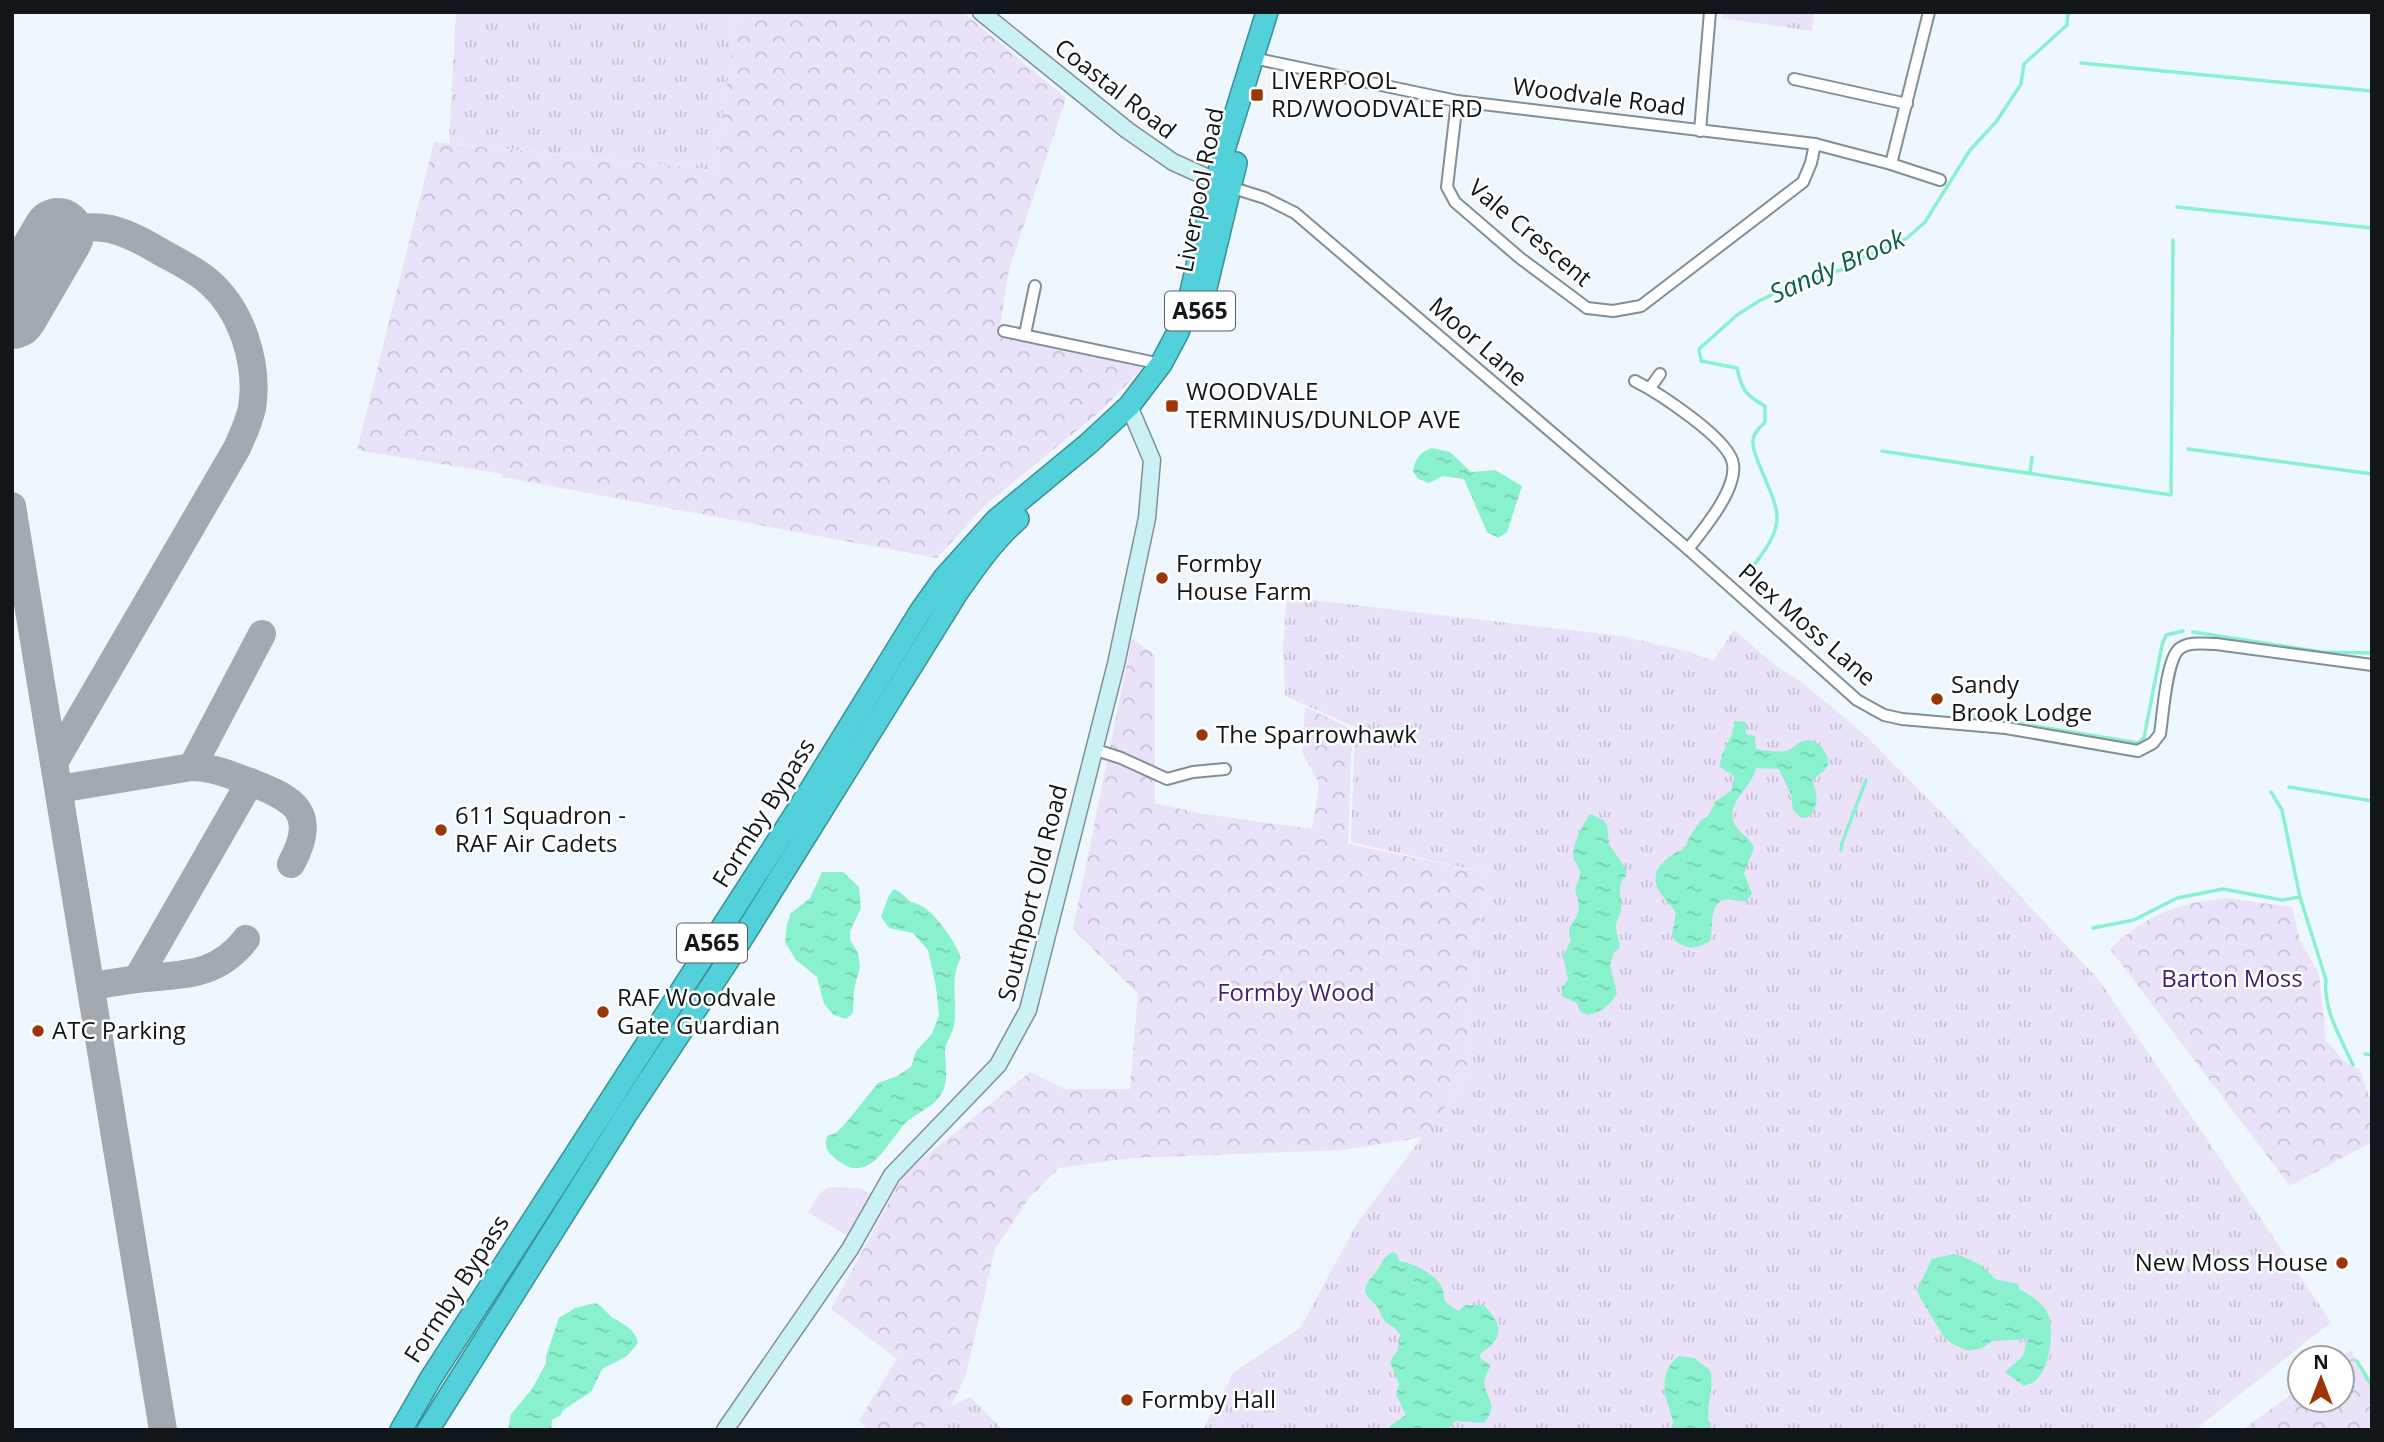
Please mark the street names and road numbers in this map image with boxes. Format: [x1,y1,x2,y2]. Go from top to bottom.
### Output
street label: Coastal Road [1048,30,1184,146]
street label: Woodvale Road [1511,69,1688,122]
street label: Liverpool Road [1166,105,1231,275]
street label: Vale Crescent [1462,171,1600,293]
street label: Moor Lane [1423,289,1535,393]
road number: A565 [1165,292,1235,330]
street label: Plex Moss Lane [1732,555,1884,693]
street label: Formby Bypass [704,731,822,893]
street label: Southport Old Road [989,781,1074,1004]
road number: A565 [677,924,747,962]
street label: Formby Bypass [396,1208,516,1369]

